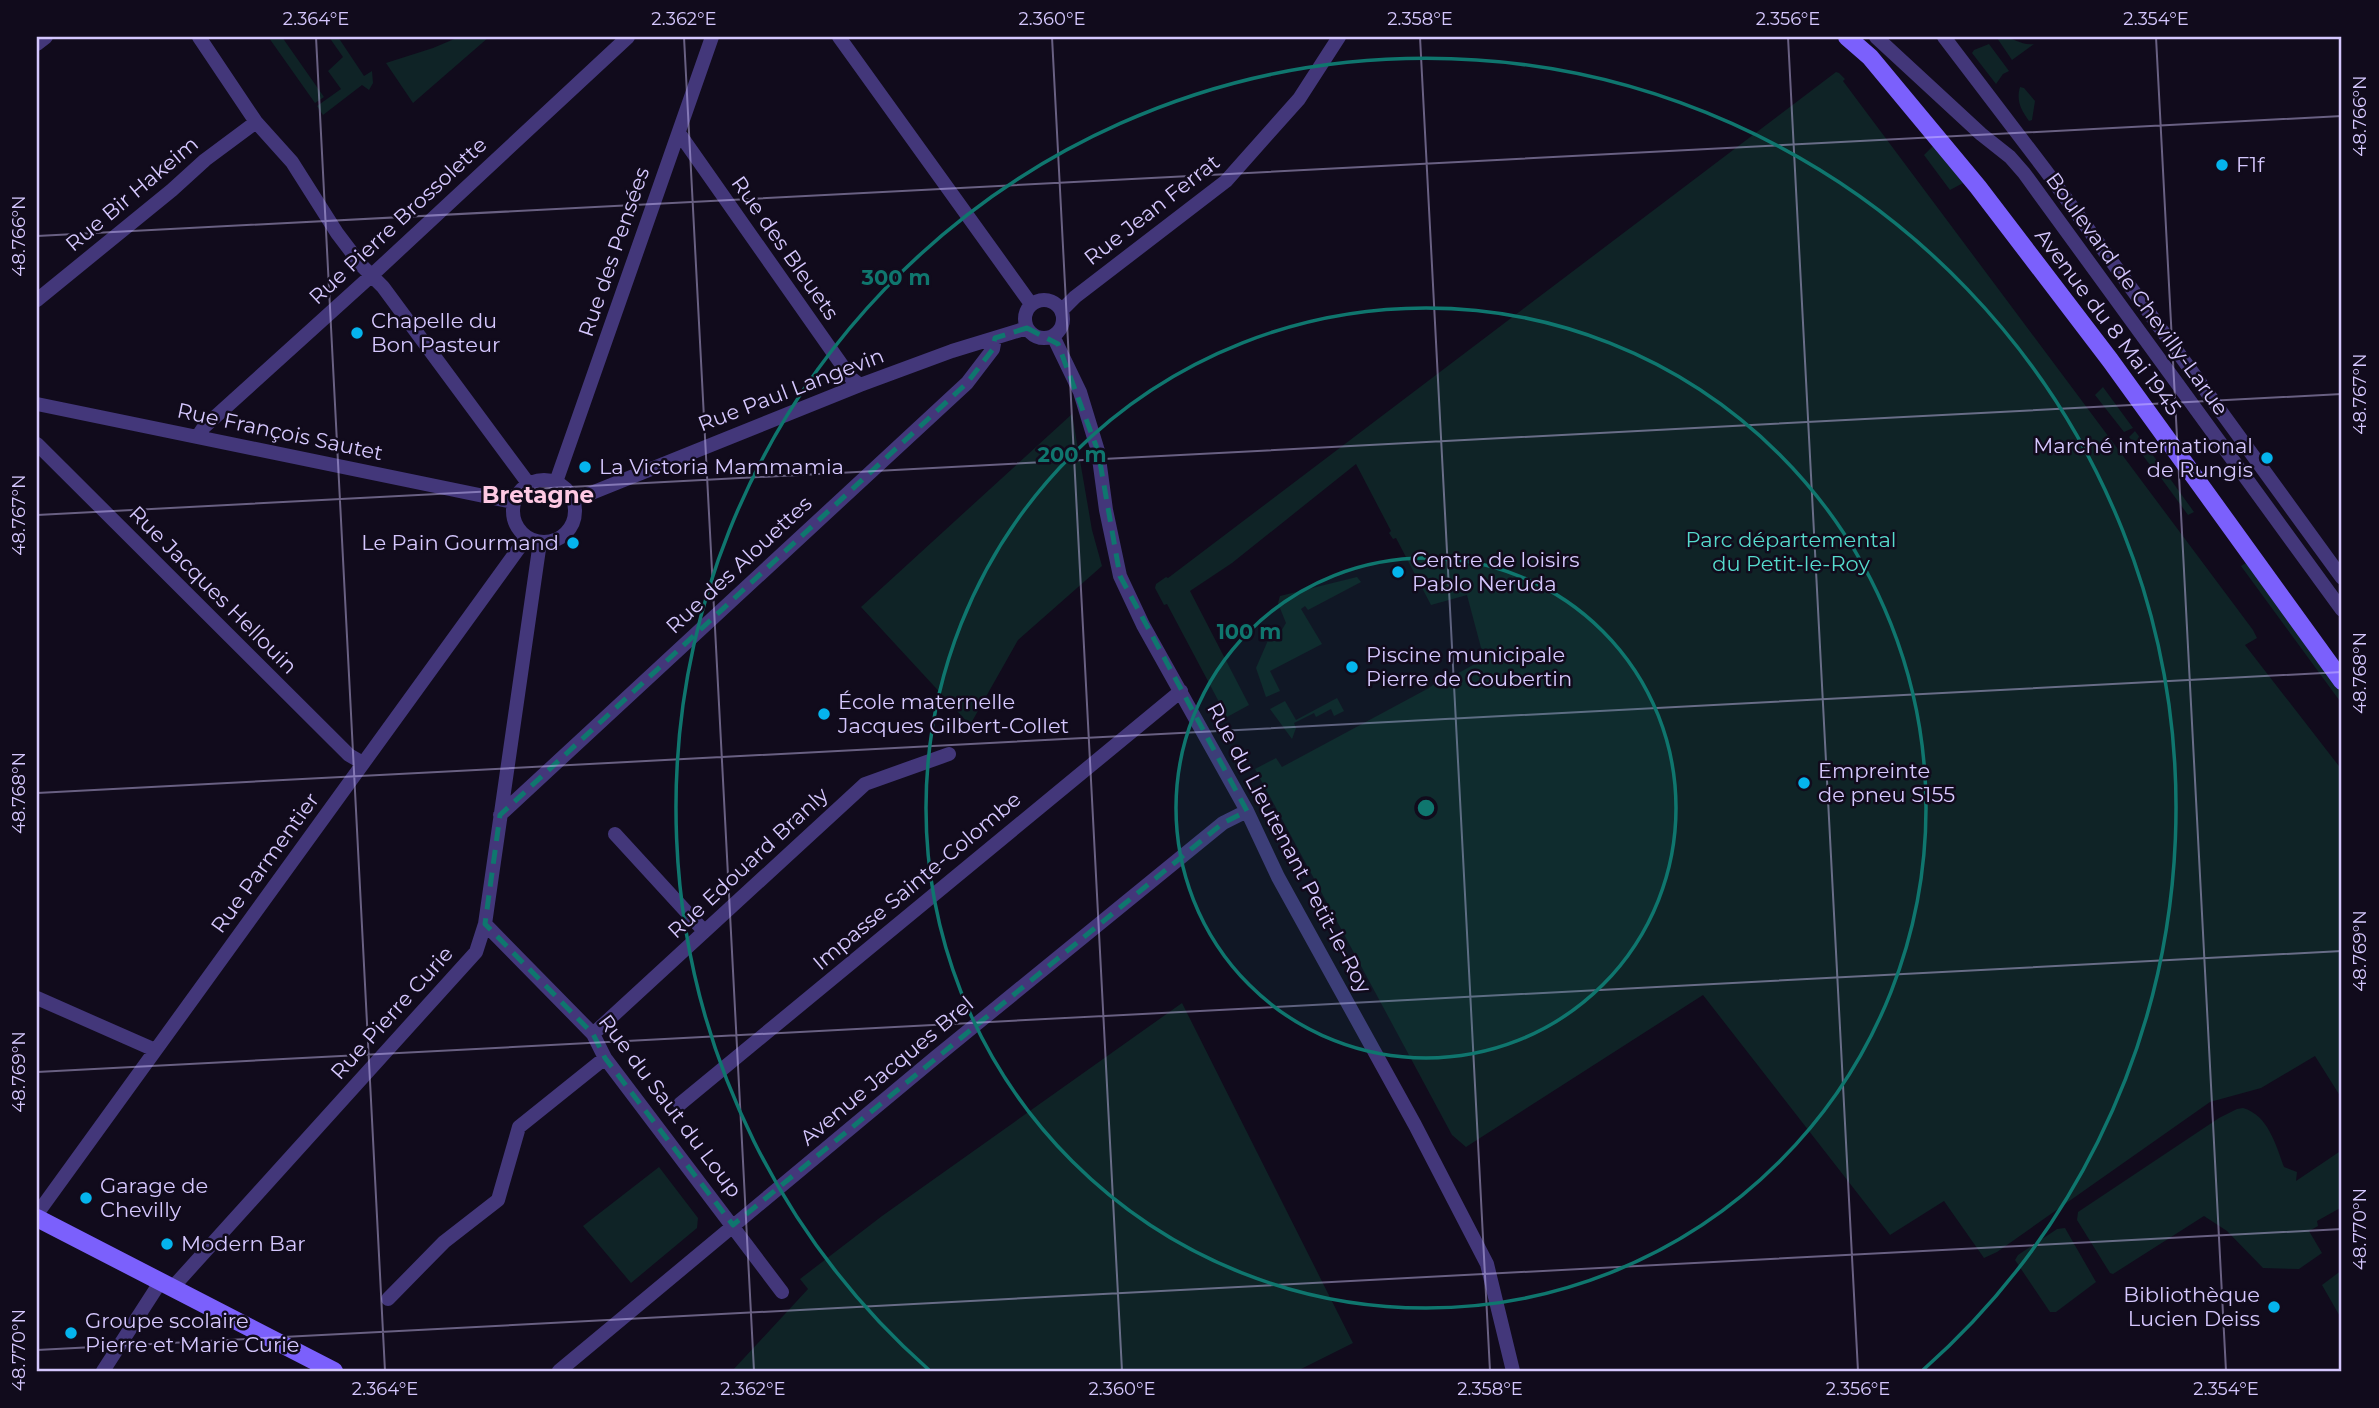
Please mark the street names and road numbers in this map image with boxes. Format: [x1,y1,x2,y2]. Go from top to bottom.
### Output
street label: Rue Bir Hakeim [60,131,203,256]
street label: Rue Pierre Brossolette [304,132,492,309]
street label: Rue Jean Ferrat [1079,149,1224,270]
street label: Rue des Pensées [573,164,654,340]
street label: Boulevard de Chevilly-Larue [2041,167,2234,420]
street label: Rue des Bleuets [726,171,844,324]
street label: Avenue du 8 Mai 1945 [2030,223,2187,420]
street label: Rue Paul Langevin [694,343,887,436]
street label: Rue François Sautet [175,397,385,466]
street label: Rue des Alouettes [661,491,817,639]
street label: Rue Jacques Hellouin [124,501,302,679]
street label: Rue du Lieutenant Petit-le-Roy [1202,698,1377,998]
street label: Rue Edouard Branly [662,781,833,943]
street label: Impasse Sainte-Colombe [808,786,1026,975]
street label: Rue Parmentier [205,788,324,938]
street label: Rue Pierre Curie [325,941,458,1084]
street label: Avenue Jacques Brel [795,991,978,1150]
street label: Rue du Saut du Loup [594,1009,747,1202]

